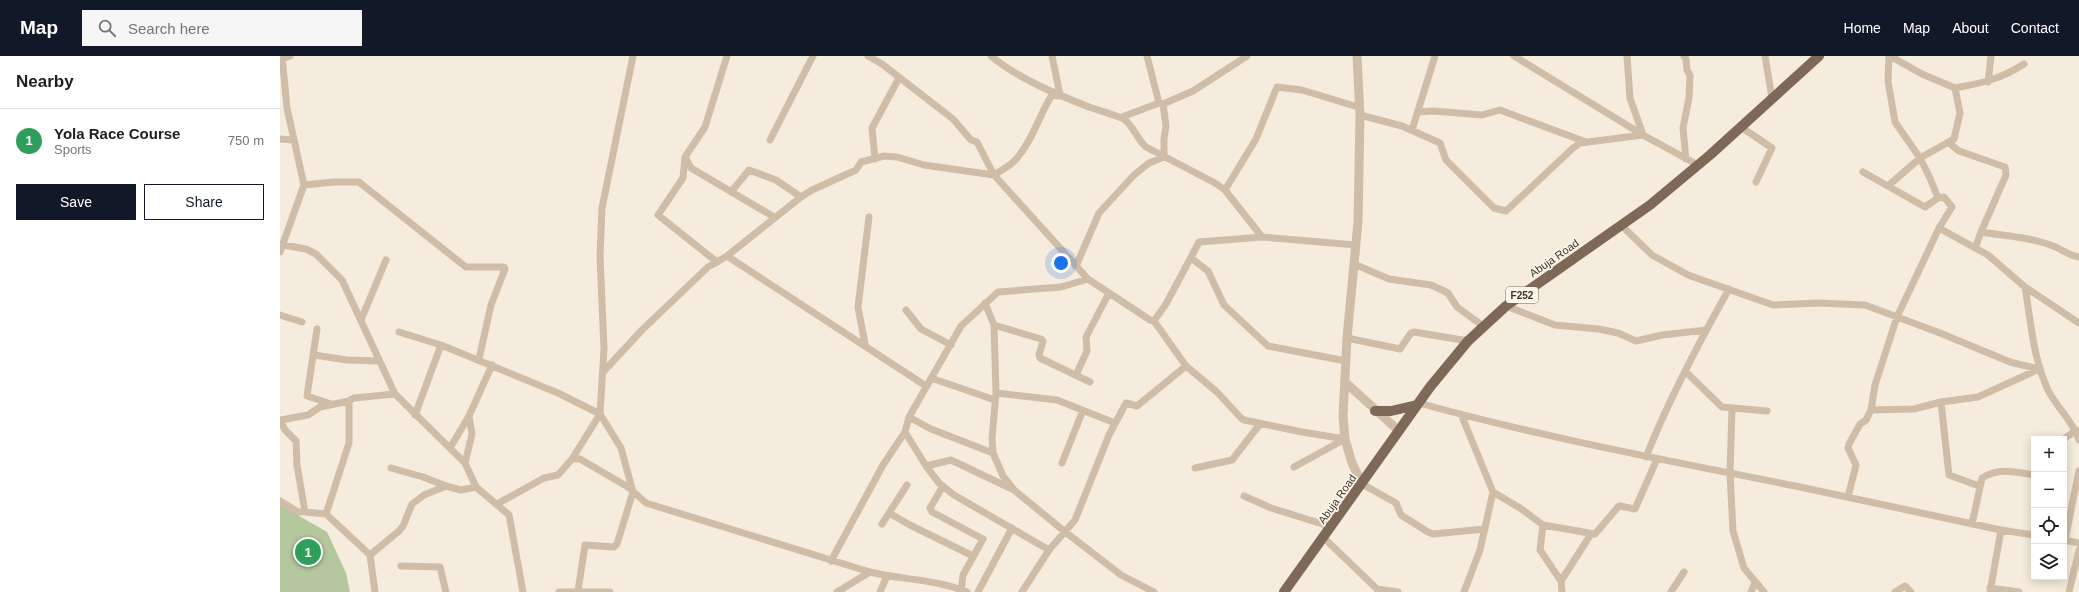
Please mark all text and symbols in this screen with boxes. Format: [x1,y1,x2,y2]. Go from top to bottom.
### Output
search box [82,10,362,46]
text: Map [20,17,58,38]
icon: search [96,17,118,39]
text: Search here [128,20,210,37]
text: Home [1844,20,1881,36]
text: Map [1903,20,1930,36]
text: About [1952,20,1989,36]
text: Contact [2011,20,2059,36]
text: Nearby [16,72,74,91]
text: Yola Race Course [54,125,180,142]
text: 1 [25,133,33,148]
text: 750 m [228,133,264,148]
text: Sports [54,142,92,157]
button: Save [16,184,136,220]
button: Share [144,184,264,220]
street label: Abuja Road [1527,237,1581,279]
your location [1051,253,1071,273]
road number: F252 [1506,287,1538,303]
map controls [2031,436,2067,580]
button: + [2031,436,2067,472]
street label: Abuja Road [1316,472,1358,526]
button: − [2031,472,2067,508]
button: locate [2031,508,2067,544]
pin: 1 [295,537,321,567]
button: layers [2031,544,2067,580]

